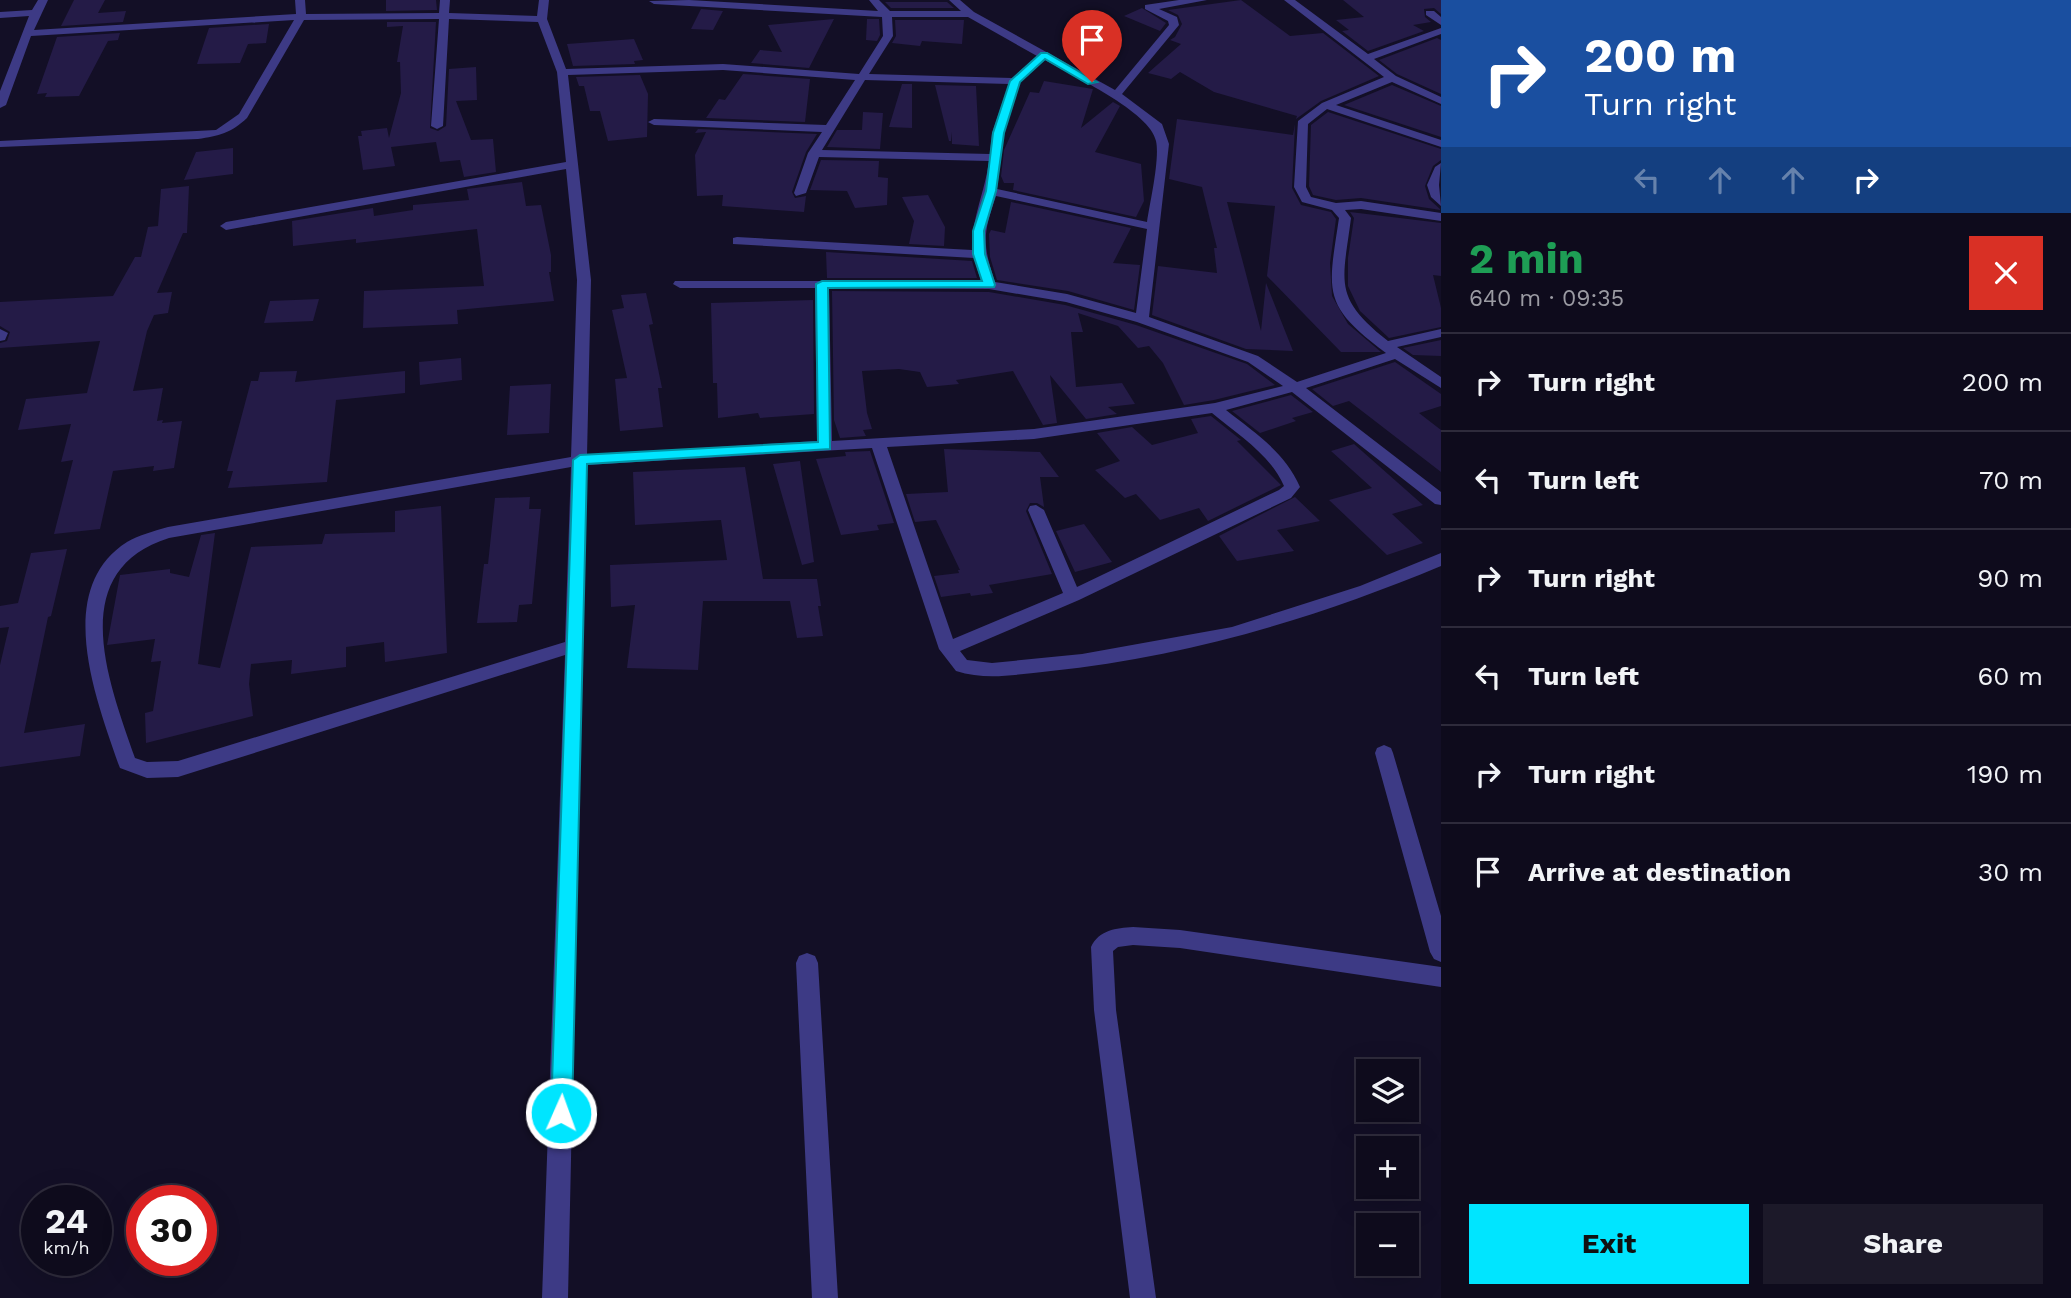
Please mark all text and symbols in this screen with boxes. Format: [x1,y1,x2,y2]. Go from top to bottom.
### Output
pin [1062,10,1122,82]
icon: arrive [1073,21,1111,59]
text: 200 m [1584,26,1736,84]
icon: right [1469,28,1560,119]
text: Turn right [1584,85,1736,123]
icon: left [1628,161,1666,199]
icon: ahead [1701,161,1739,199]
icon: ahead [1774,161,1812,199]
icon: right [1847,161,1885,199]
text: 2 min [1469,234,1584,283]
button: close [1969,236,2043,310]
text: 640 m · 09:35 [1469,285,1624,312]
icon: right [1469,363,1507,401]
text: Turn right [1528,367,1655,397]
text: 200 m [1962,367,2043,397]
icon: left [1469,461,1507,499]
text: Turn left [1528,465,1639,495]
text: 70 m [1979,465,2043,495]
icon: right [1469,559,1507,597]
text: Turn right [1528,563,1655,593]
text: 90 m [1977,563,2043,593]
icon: left [1469,657,1507,695]
text: Turn left [1528,661,1639,691]
text: 60 m [1977,661,2043,691]
icon: right [1469,755,1507,793]
text: Turn right [1528,759,1655,789]
text: 190 m [1967,759,2043,789]
icon: arrive [1469,853,1507,891]
text: Arrive at destination [1528,857,1791,887]
text: 30 m [1978,857,2043,887]
map controls [1356,1059,1419,1276]
button: layers [1356,1059,1419,1122]
position arrow [524,1076,598,1150]
button: + [1356,1136,1419,1199]
speed limit sign: 30 [126,1185,217,1276]
text: 24 [45,1200,88,1242]
button: Exit [1469,1204,1749,1284]
button: Share [1763,1204,2043,1284]
button: − [1356,1213,1419,1276]
text: km/h [43,1237,90,1258]

